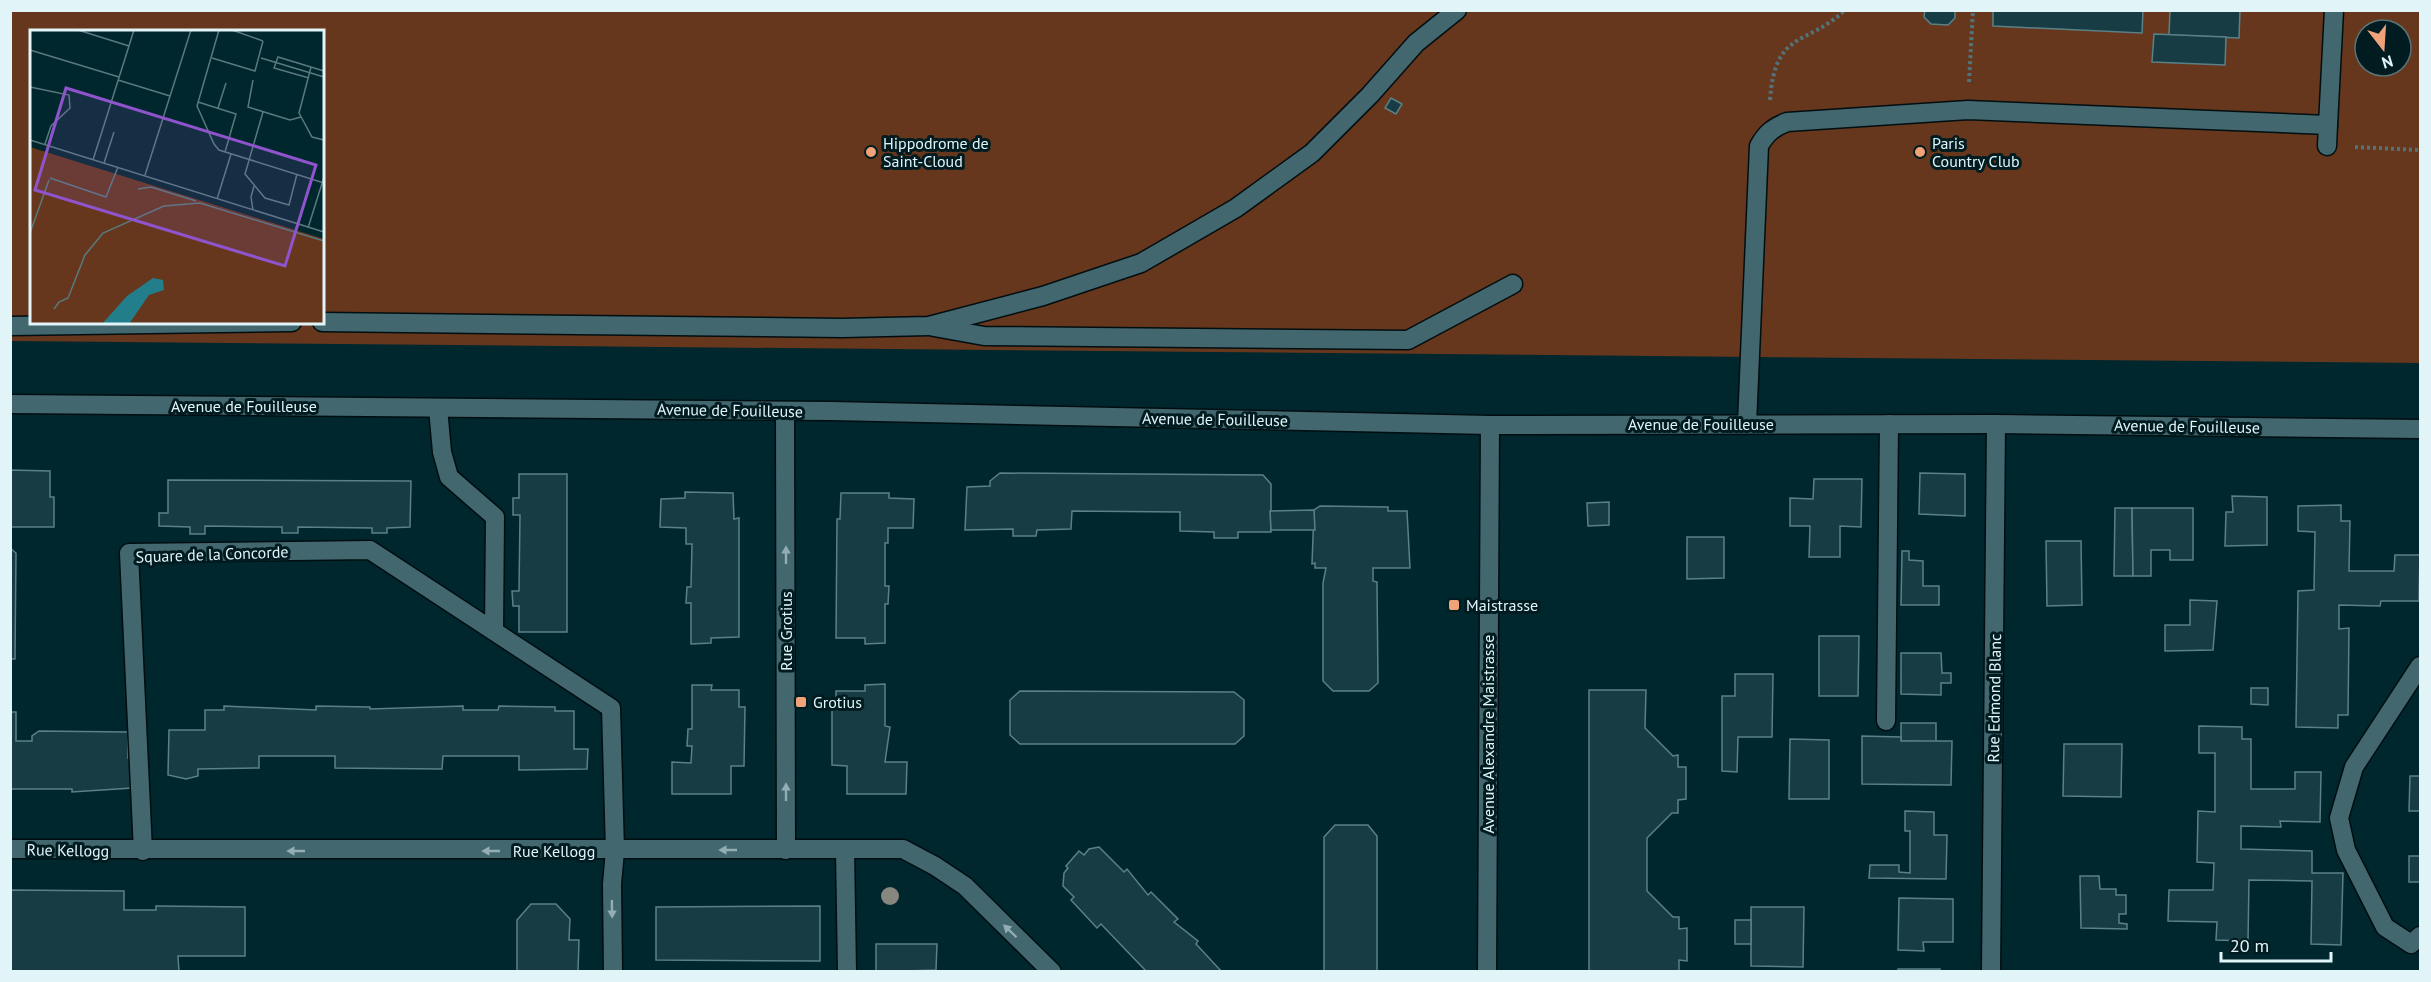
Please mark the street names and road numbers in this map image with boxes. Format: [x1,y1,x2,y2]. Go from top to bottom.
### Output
street label: Avenue de Fouilleuse [171,396,317,416]
street label: Avenue de Fouilleuse [657,399,803,421]
street label: Avenue de Fouilleuse [1142,408,1288,430]
street label: Avenue de Fouilleuse [1628,414,1774,434]
street label: Avenue de Fouilleuse [2114,415,2260,437]
street label: Square de la Concorde [135,541,289,567]
street label: Rue Grotius [776,591,796,671]
street label: Rue Edmond Blanc [1983,633,2005,763]
street label: Avenue Alexandre Maistrasse [1478,635,1498,833]
street label: Rue Kellogg [27,839,109,861]
street label: Rue Kellogg [513,841,595,861]

